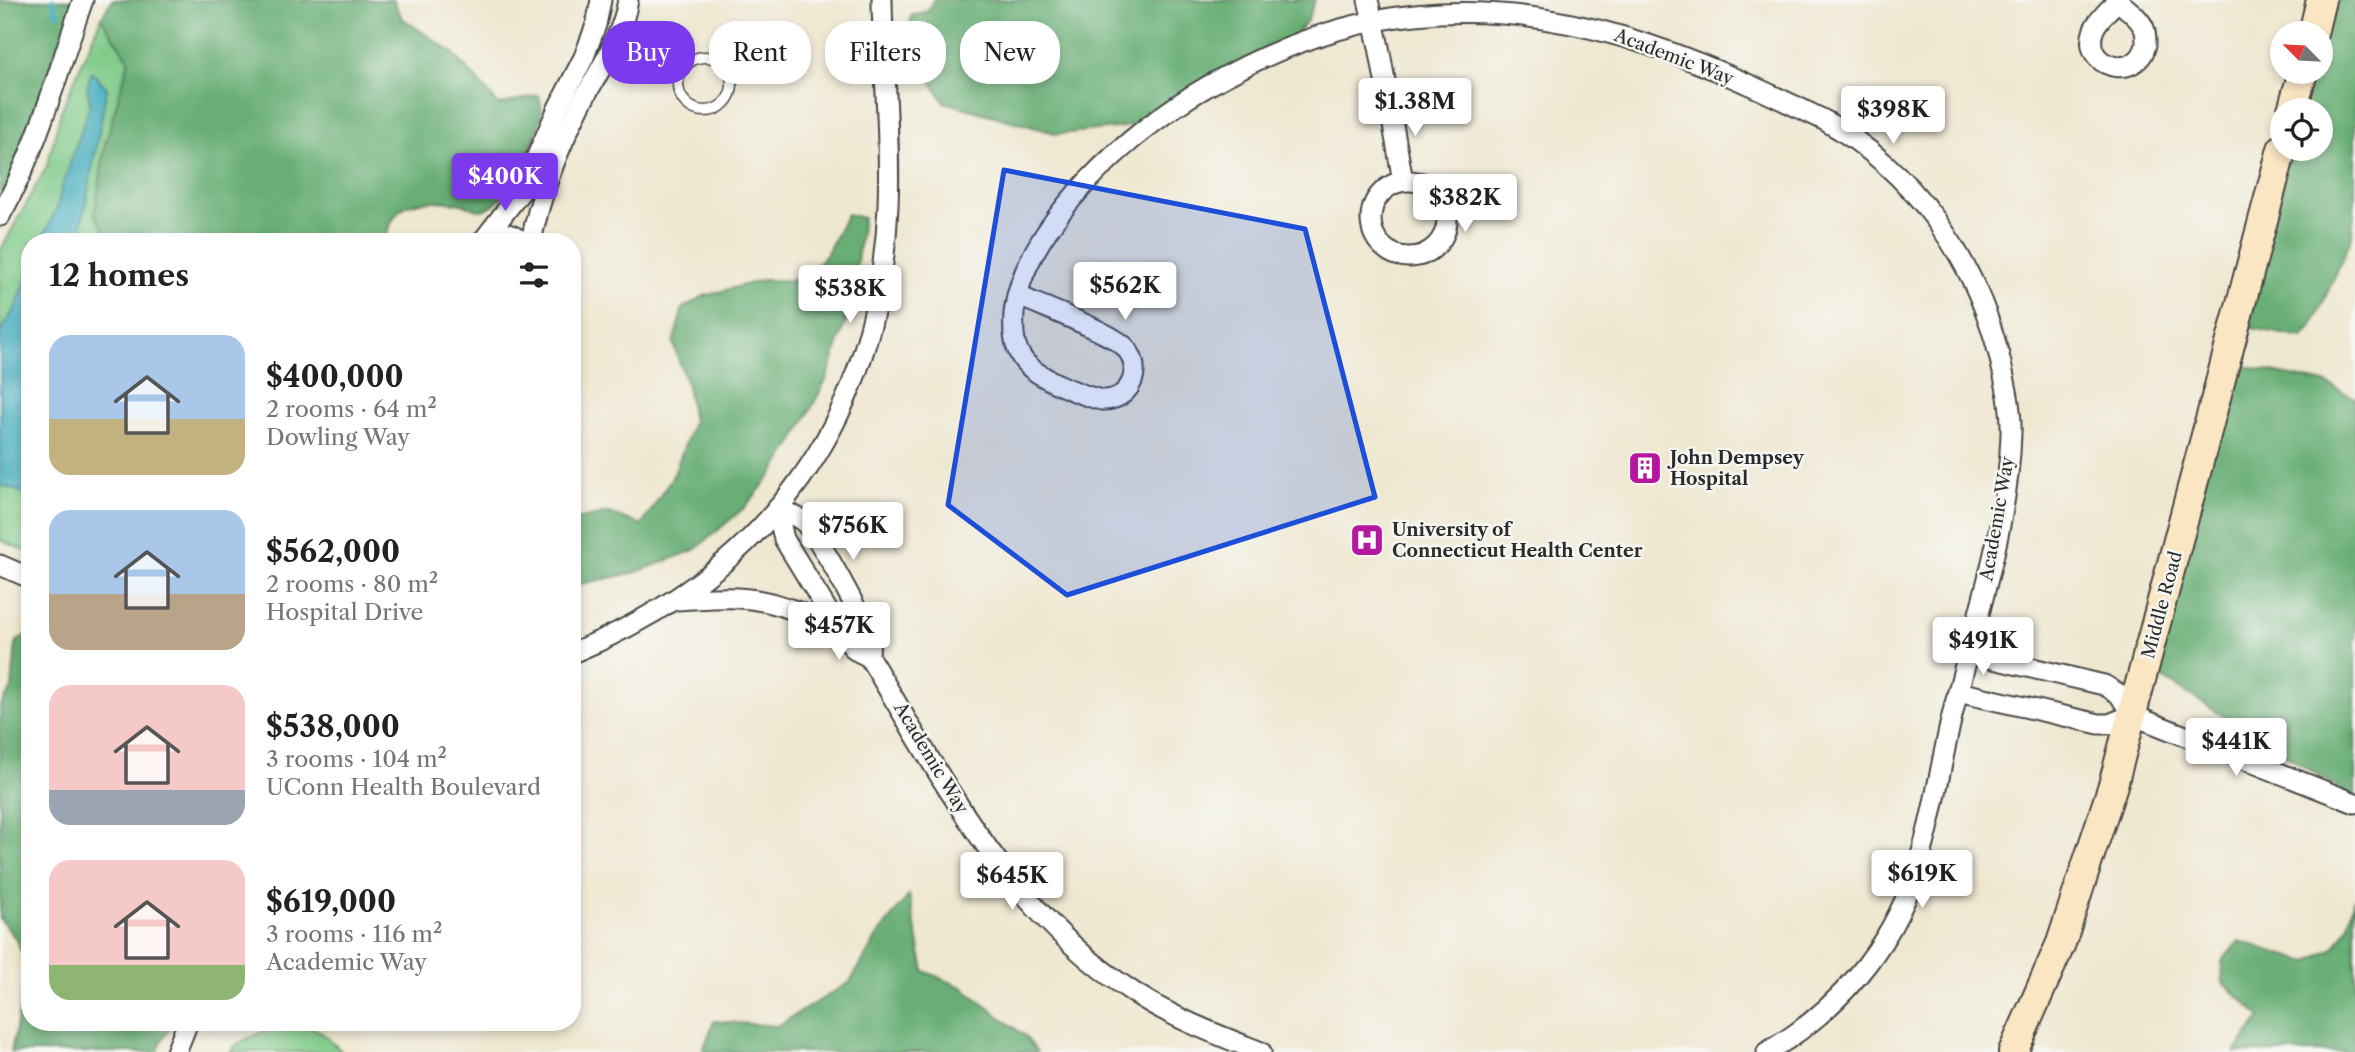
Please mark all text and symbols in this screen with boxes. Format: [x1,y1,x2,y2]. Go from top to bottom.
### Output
chip: Buy [602,21,695,84]
chip: Rent [709,21,811,84]
chip: Filters [825,21,946,84]
chip: New [960,21,1060,84]
north arrow [2270,21,2333,84]
map controls [2270,21,2333,161]
street label: Academic Way [1610,24,1738,90]
pin: $1.38M [1358,78,1472,138]
pin: $398K [1844,86,1942,146]
text: $1.38M [1374,87,1456,115]
text: $398K [1857,95,1929,123]
button: locate [2270,98,2333,161]
pin: $400K [456,154,554,213]
text: $400K [468,162,542,190]
pin: $382K [1416,174,1514,234]
text: $382K [1429,183,1501,211]
icon: filters [515,256,553,294]
text: 12 homes [49,257,189,294]
pin: $562K [1076,262,1174,322]
pin: $538K [801,266,899,325]
text: $562K [1089,271,1161,299]
text: $538K [814,274,886,302]
text: $400,000 [266,358,404,395]
icon: home [105,363,189,447]
text: 2 rooms · 64 m² [266,395,437,423]
text: Dowling Way [266,423,410,451]
place label: John Dempsey Hospital [1667,447,1805,490]
building icon: John Dempsey Hospital [1626,449,1664,487]
street label: Academic Way [1975,454,2019,584]
pin: $756K [804,503,902,562]
text: $756K [818,511,888,539]
place label: University of Connecticut Health Center [1392,519,1643,562]
hospital icon: University of Connecticut Health Center [1348,521,1386,559]
text: $562,000 [266,533,400,570]
icon: home [105,538,189,622]
street label: Middle Road [2137,549,2187,661]
text: 2 rooms · 80 m² [266,570,438,598]
text: Hospital Drive [266,598,423,626]
pin: $457K [790,602,888,662]
text: $457K [804,611,874,639]
pin: $491K [1934,618,2032,677]
text: $491K [1949,626,2017,654]
street label: Academic Way [889,697,973,819]
text: $538,000 [266,708,400,745]
icon: home [105,713,189,797]
pin: $441K [2187,718,2285,778]
text: $441K [2202,727,2270,755]
text: 3 rooms · 104 m² [266,745,447,773]
text: UConn Health Boulevard [266,773,541,801]
pin: $619K [1873,850,1971,910]
pin: $645K [963,852,1061,912]
text: $619K [1887,859,1957,887]
text: $645K [976,861,1048,889]
text: $619,000 [266,883,396,920]
icon: home [105,888,189,972]
text: 3 rooms · 116 m² [266,920,442,948]
text: Academic Way [266,948,427,976]

